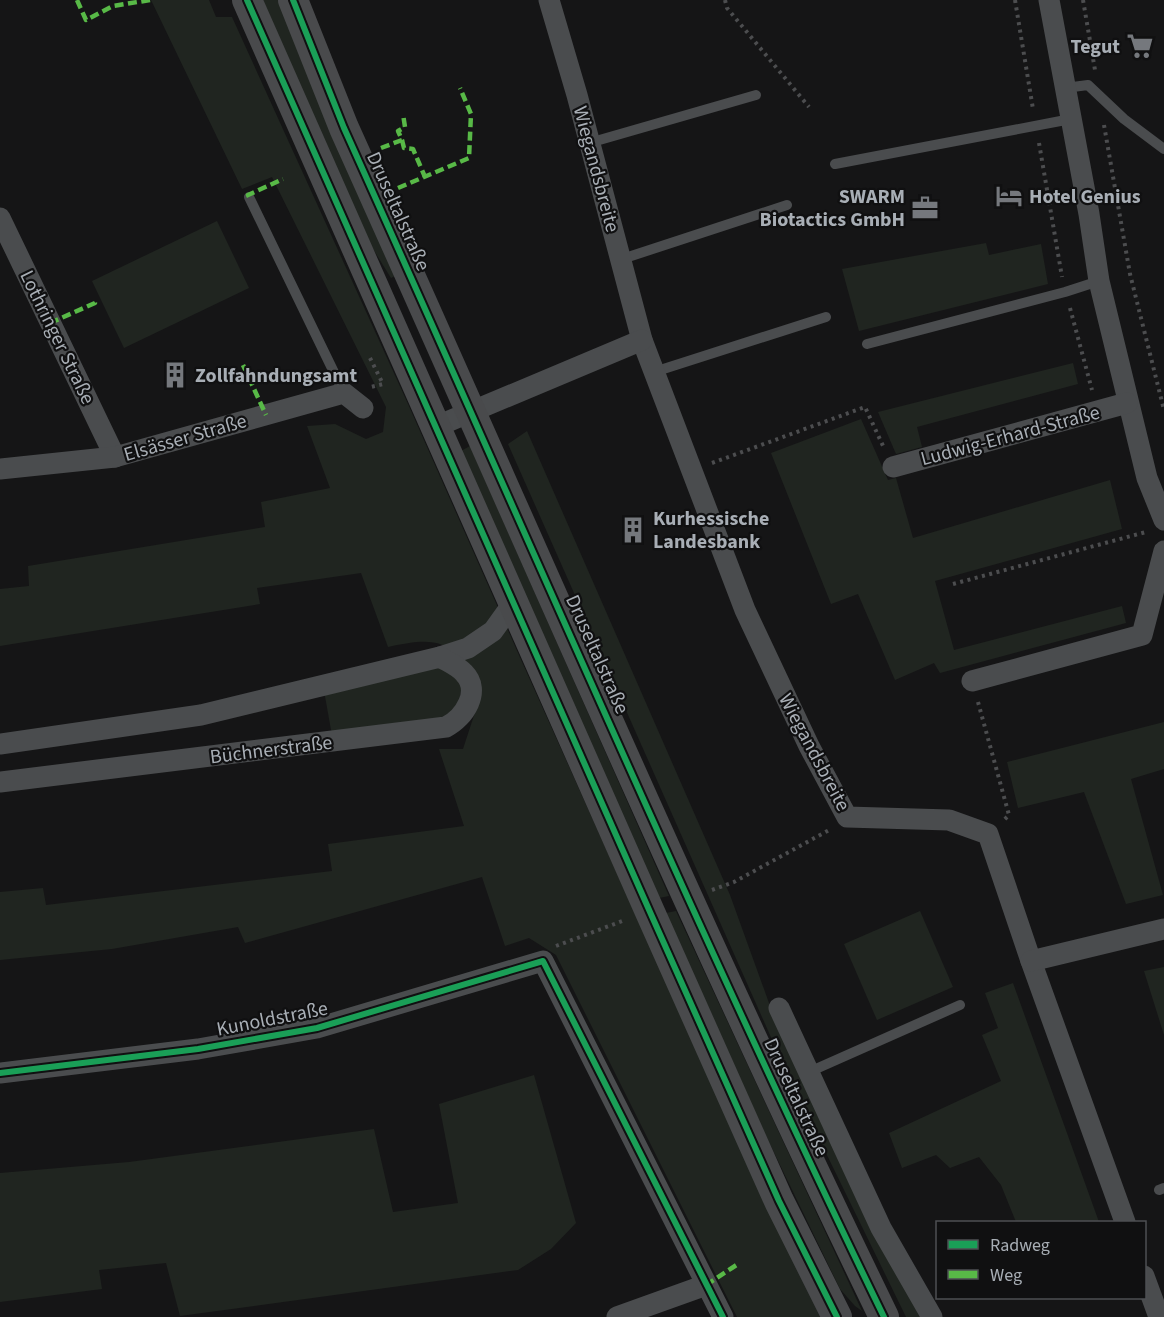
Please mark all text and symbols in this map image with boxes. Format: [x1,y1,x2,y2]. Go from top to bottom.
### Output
supermarket icon: Tegut [1125,31,1155,61]
place label: Tegut [1071,33,1120,61]
street label: Wiegandsbreite [566,103,626,236]
street label: Druseltalstraße [359,147,437,276]
hotel icon: Hotel Genius [994,181,1024,211]
place label: SWARM Biotactics GmbH [760,183,905,234]
place label: Hotel Genius [1029,183,1141,211]
office icon: SWARM Biotactics GmbH [910,193,940,223]
street label: Lothringer Straße [13,266,102,409]
building icon: Zollfahndungsamt [160,360,190,390]
place label: Zollfahndungsamt [195,362,357,390]
street label: Ludwig-Erhard-Straße [918,399,1103,473]
street label: Elsässer Straße [121,407,250,469]
place label: Kurhessische Landesbank [653,505,769,556]
building icon: Kurhessische Landesbank [618,515,648,545]
street label: Druseltalstraße [558,590,636,719]
street label: Wiegandsbreite [771,689,857,816]
street label: Büchnerstraße [208,729,334,771]
street label: Kunoldstraße [214,994,330,1043]
street label: Druseltalstraße [756,1034,836,1161]
legend [936,1221,1146,1299]
text: Radweg [990,1233,1050,1258]
text: Weg [990,1263,1022,1288]

